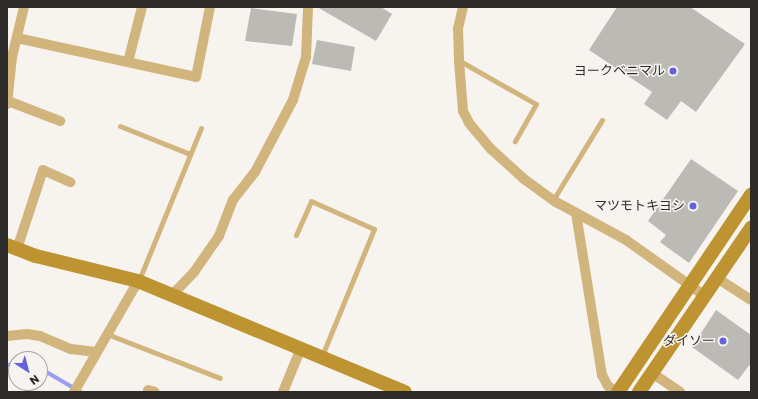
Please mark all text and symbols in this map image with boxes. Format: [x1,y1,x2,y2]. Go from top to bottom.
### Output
place label: ヨークベニマル [574,63,665,79]
marker: ヨークベニマル [668,66,678,76]
place label: マツモトキヨシ [594,198,685,214]
marker: マツモトキヨシ [688,201,698,211]
place label: ダイソー [663,333,715,349]
marker: ダイソー [718,336,728,346]
north arrow [8,351,48,391]
text: N [26,371,43,389]

